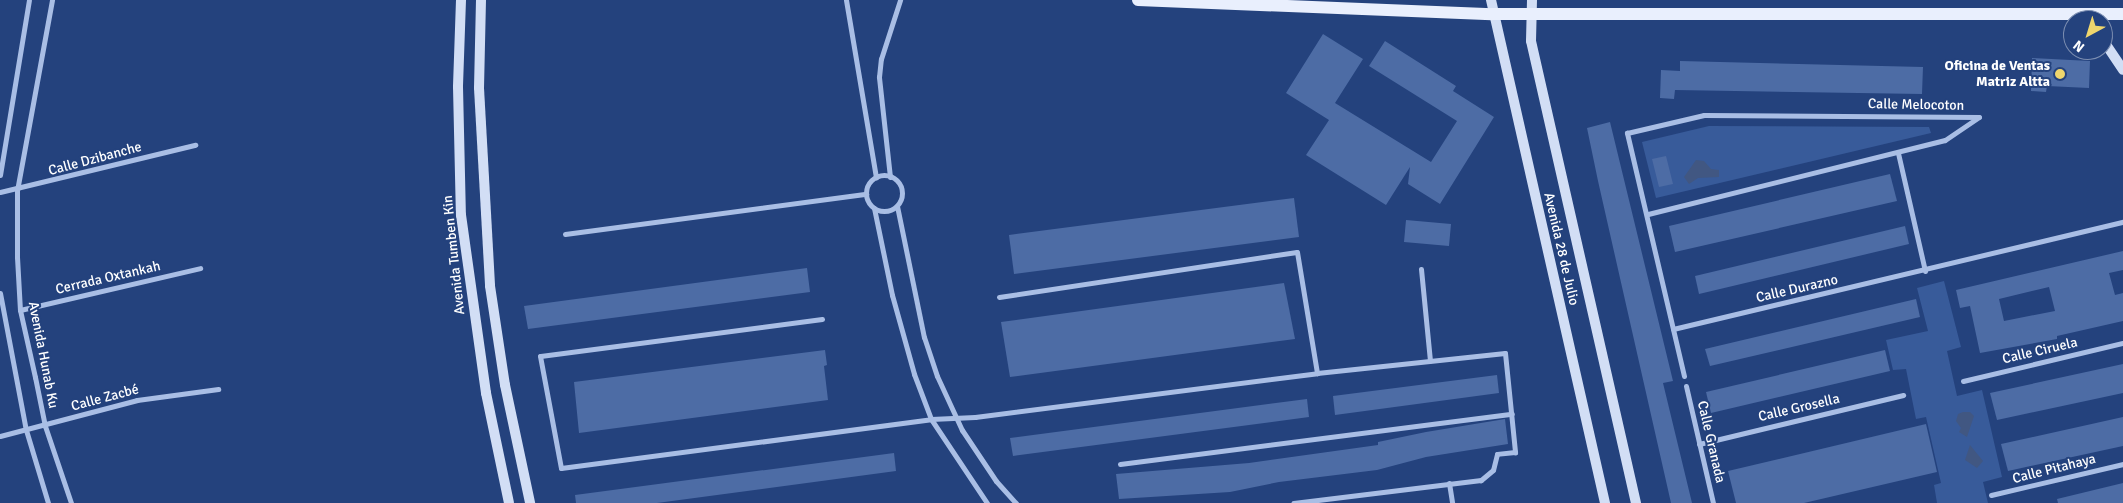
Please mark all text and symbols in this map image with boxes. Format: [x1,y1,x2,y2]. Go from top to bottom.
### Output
north arrow [2063,10,2113,60]
text: N [2070,37,2088,56]
place label: Oficina de Ventas Matriz Altta [1945,58,2050,90]
marker: Oficina de Ventas Matriz Altta [2054,68,2066,80]
street label: Calle Melocoton [1868,96,1964,114]
street label: Calle Dzibanche [47,138,143,180]
street label: Avenida 28 de Julio [1540,191,1582,307]
street label: Avenida Tumben Kin [439,194,469,316]
street label: Cerrada Oxtankah [54,258,162,298]
street label: Calle Durazno [1754,271,1840,307]
street label: Avenida Hunab Ku [24,300,62,410]
street label: Calle Ciruela [2001,334,2079,368]
street label: Calle Zacbé [69,381,141,415]
street label: Calle Grosella [1757,390,1841,426]
street label: Calle Granada [1693,399,1729,485]
street label: Calle Pitahaya [2011,451,2097,487]

